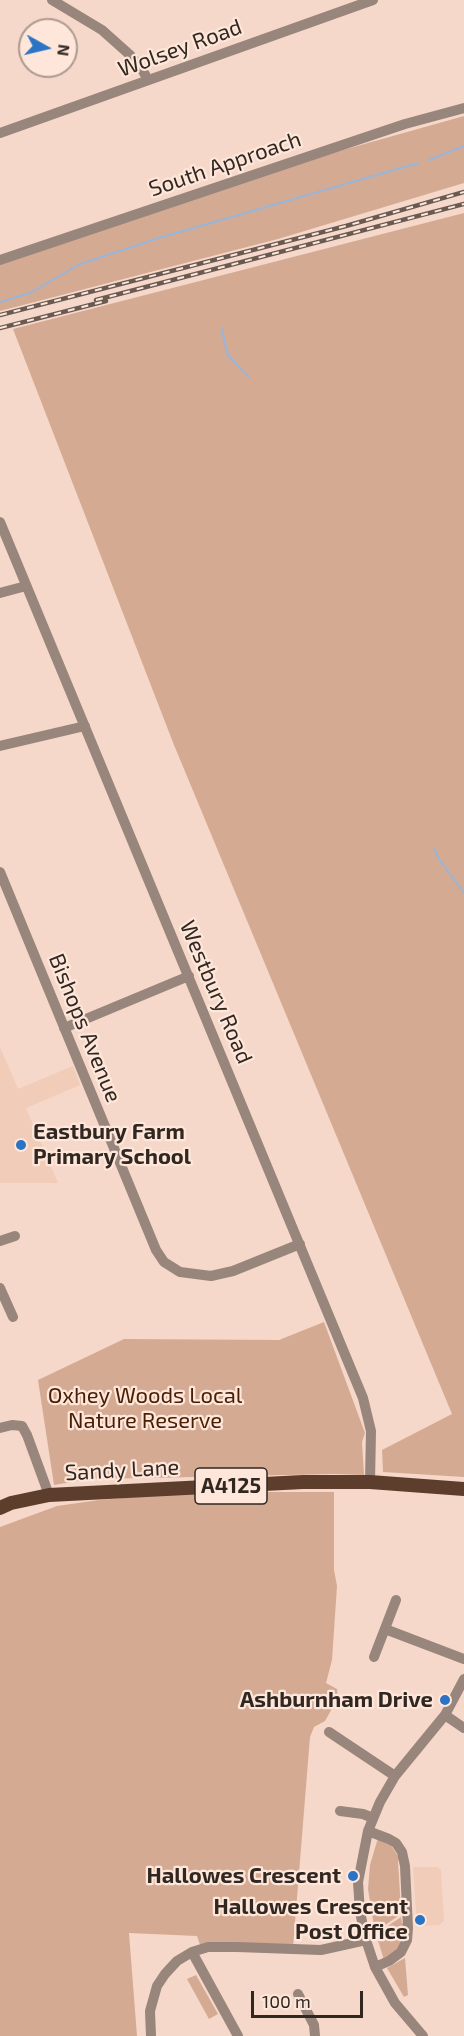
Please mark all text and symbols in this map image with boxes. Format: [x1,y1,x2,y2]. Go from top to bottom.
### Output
street label: Wolsey Road [115,13,245,83]
north arrow [18,18,78,78]
text: N [54,43,75,57]
street label: South Approach [145,126,305,202]
street label: Westbury Road [174,916,258,1068]
street label: Bishops Avenue [43,950,127,1106]
place label: Eastbury Farm Primary School [33,1119,191,1170]
marker: Eastbury Farm Primary School [14,1138,28,1152]
park label: Oxhey Woods Local Nature Reserve [48,1383,242,1434]
street label: Sandy Lane [64,1454,180,1486]
road number: A4125 [195,1468,267,1504]
place label: Ashburnham Drive [240,1687,433,1713]
marker: Ashburnham Drive [438,1693,452,1707]
place label: Hallowes Crescent [147,1863,341,1889]
marker: Hallowes Crescent [346,1869,360,1883]
place label: Hallowes Crescent Post Office [214,1894,408,1946]
marker: Hallowes Crescent Post Office [413,1913,427,1927]
scale bar [254,1979,366,2017]
text: 100 m [262,1990,311,2012]

